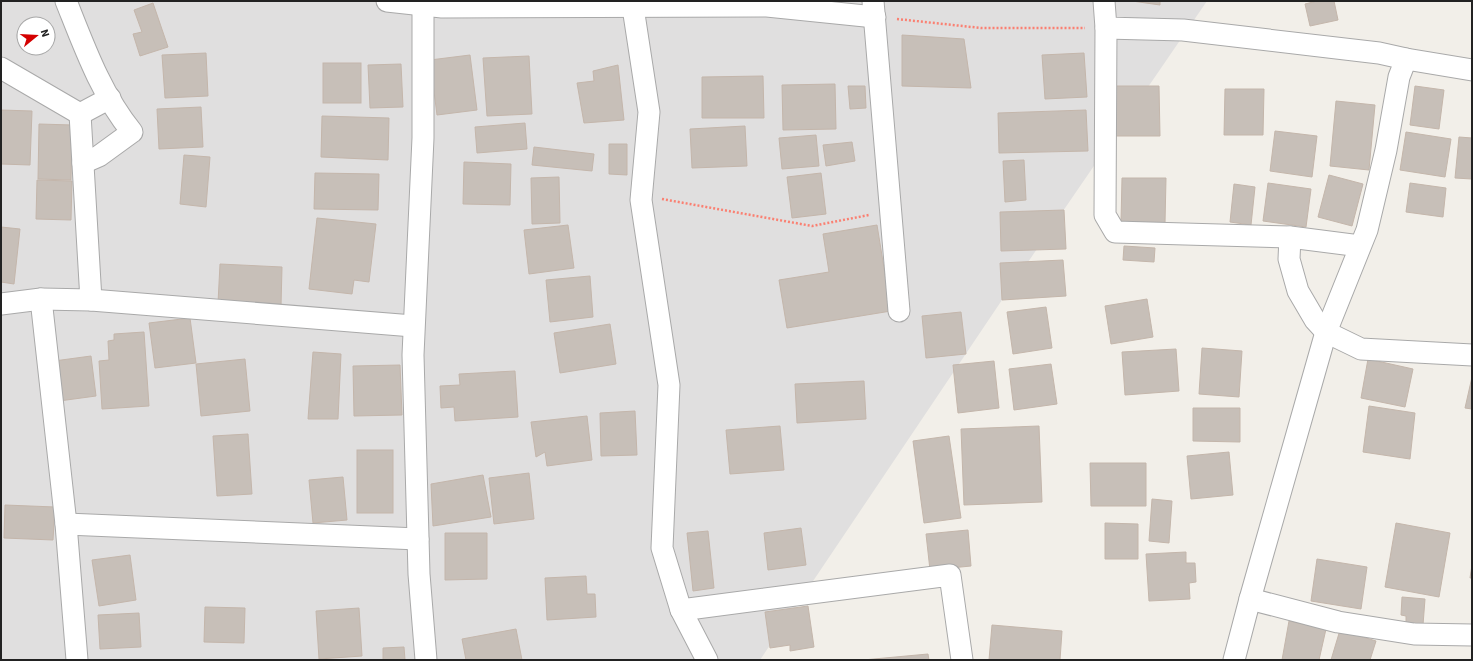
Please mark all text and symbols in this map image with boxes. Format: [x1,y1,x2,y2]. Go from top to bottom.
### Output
north arrow [16,16,56,56]
text: N [37,27,53,39]

